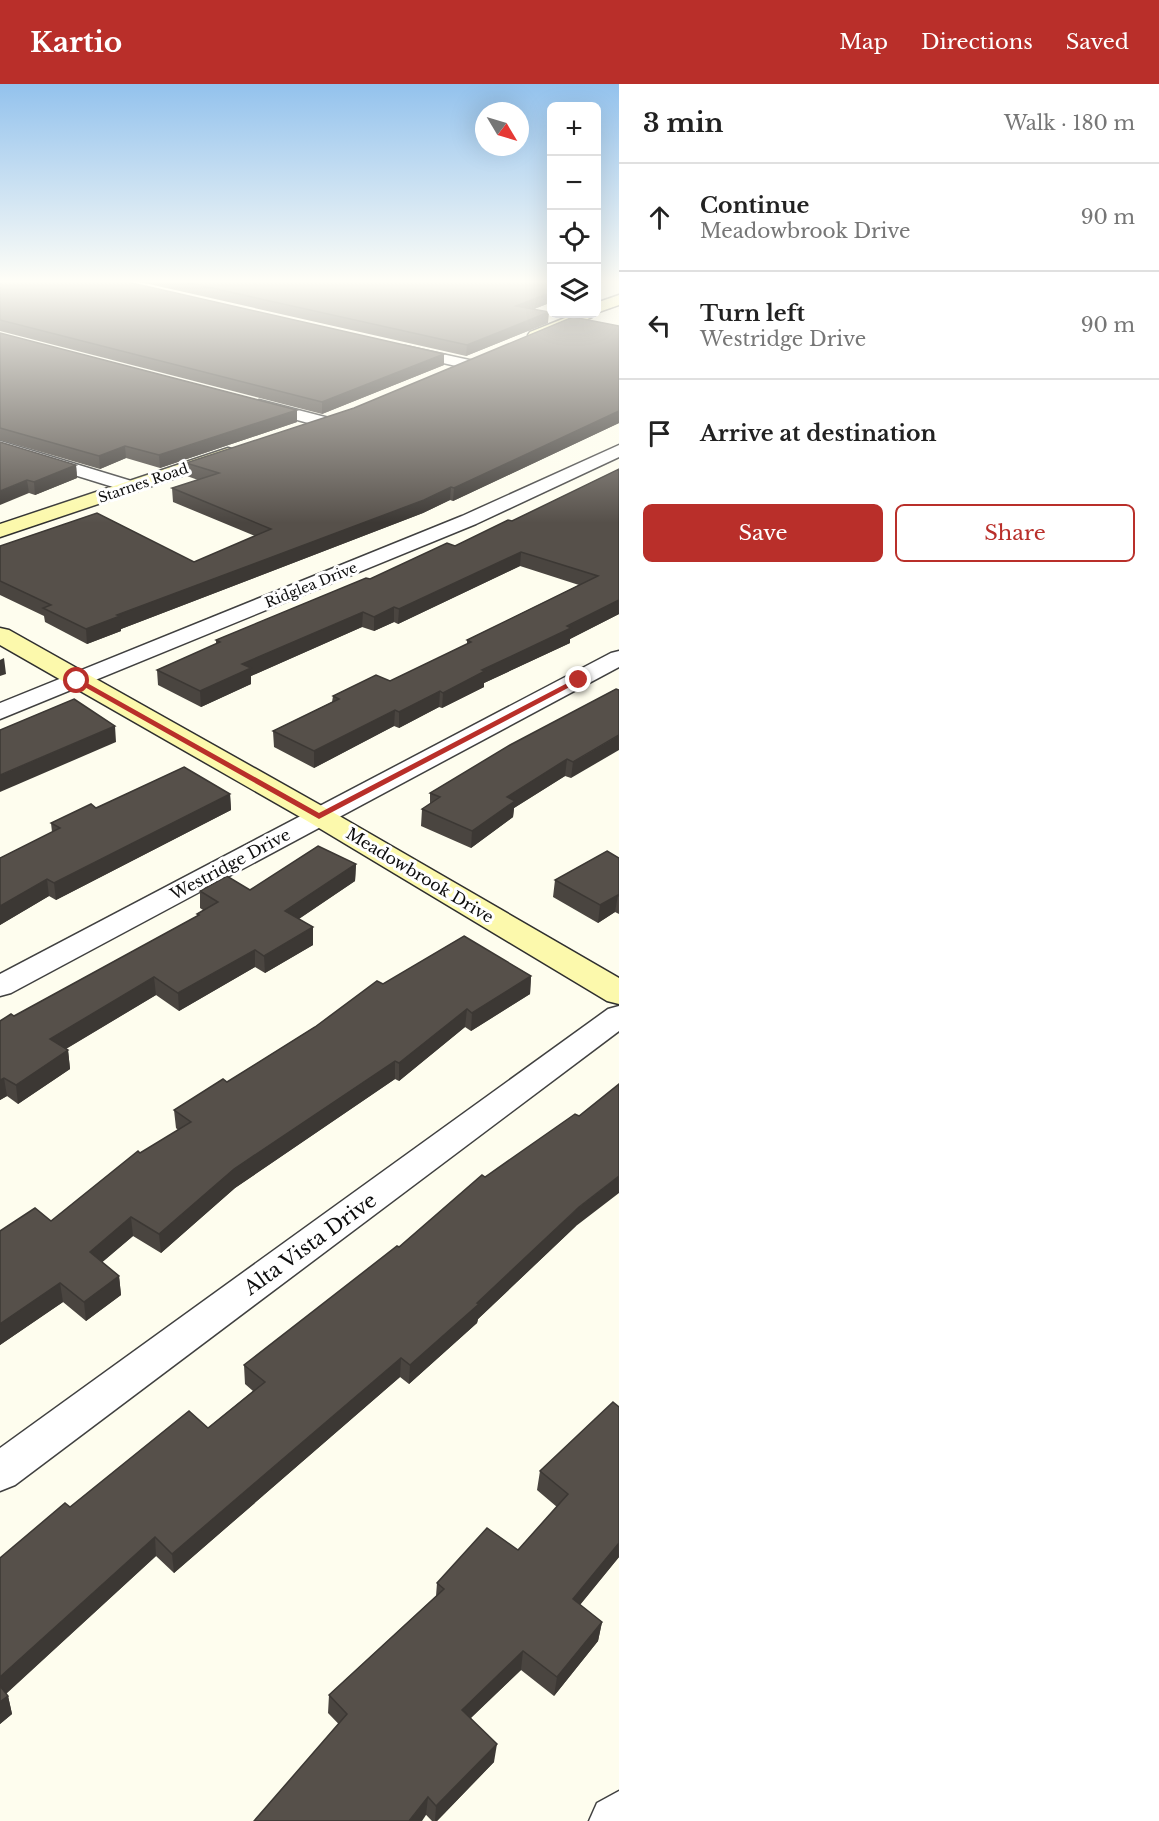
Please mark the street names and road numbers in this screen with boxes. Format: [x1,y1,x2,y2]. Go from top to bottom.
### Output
street label: Starnes Road [96,459,191,507]
street label: Ridglea Drive [262,558,360,612]
street label: Meadowbrook Drive [343,823,497,927]
street label: Westridge Drive [166,824,293,905]
street label: Alta Vista Drive [238,1188,381,1301]

